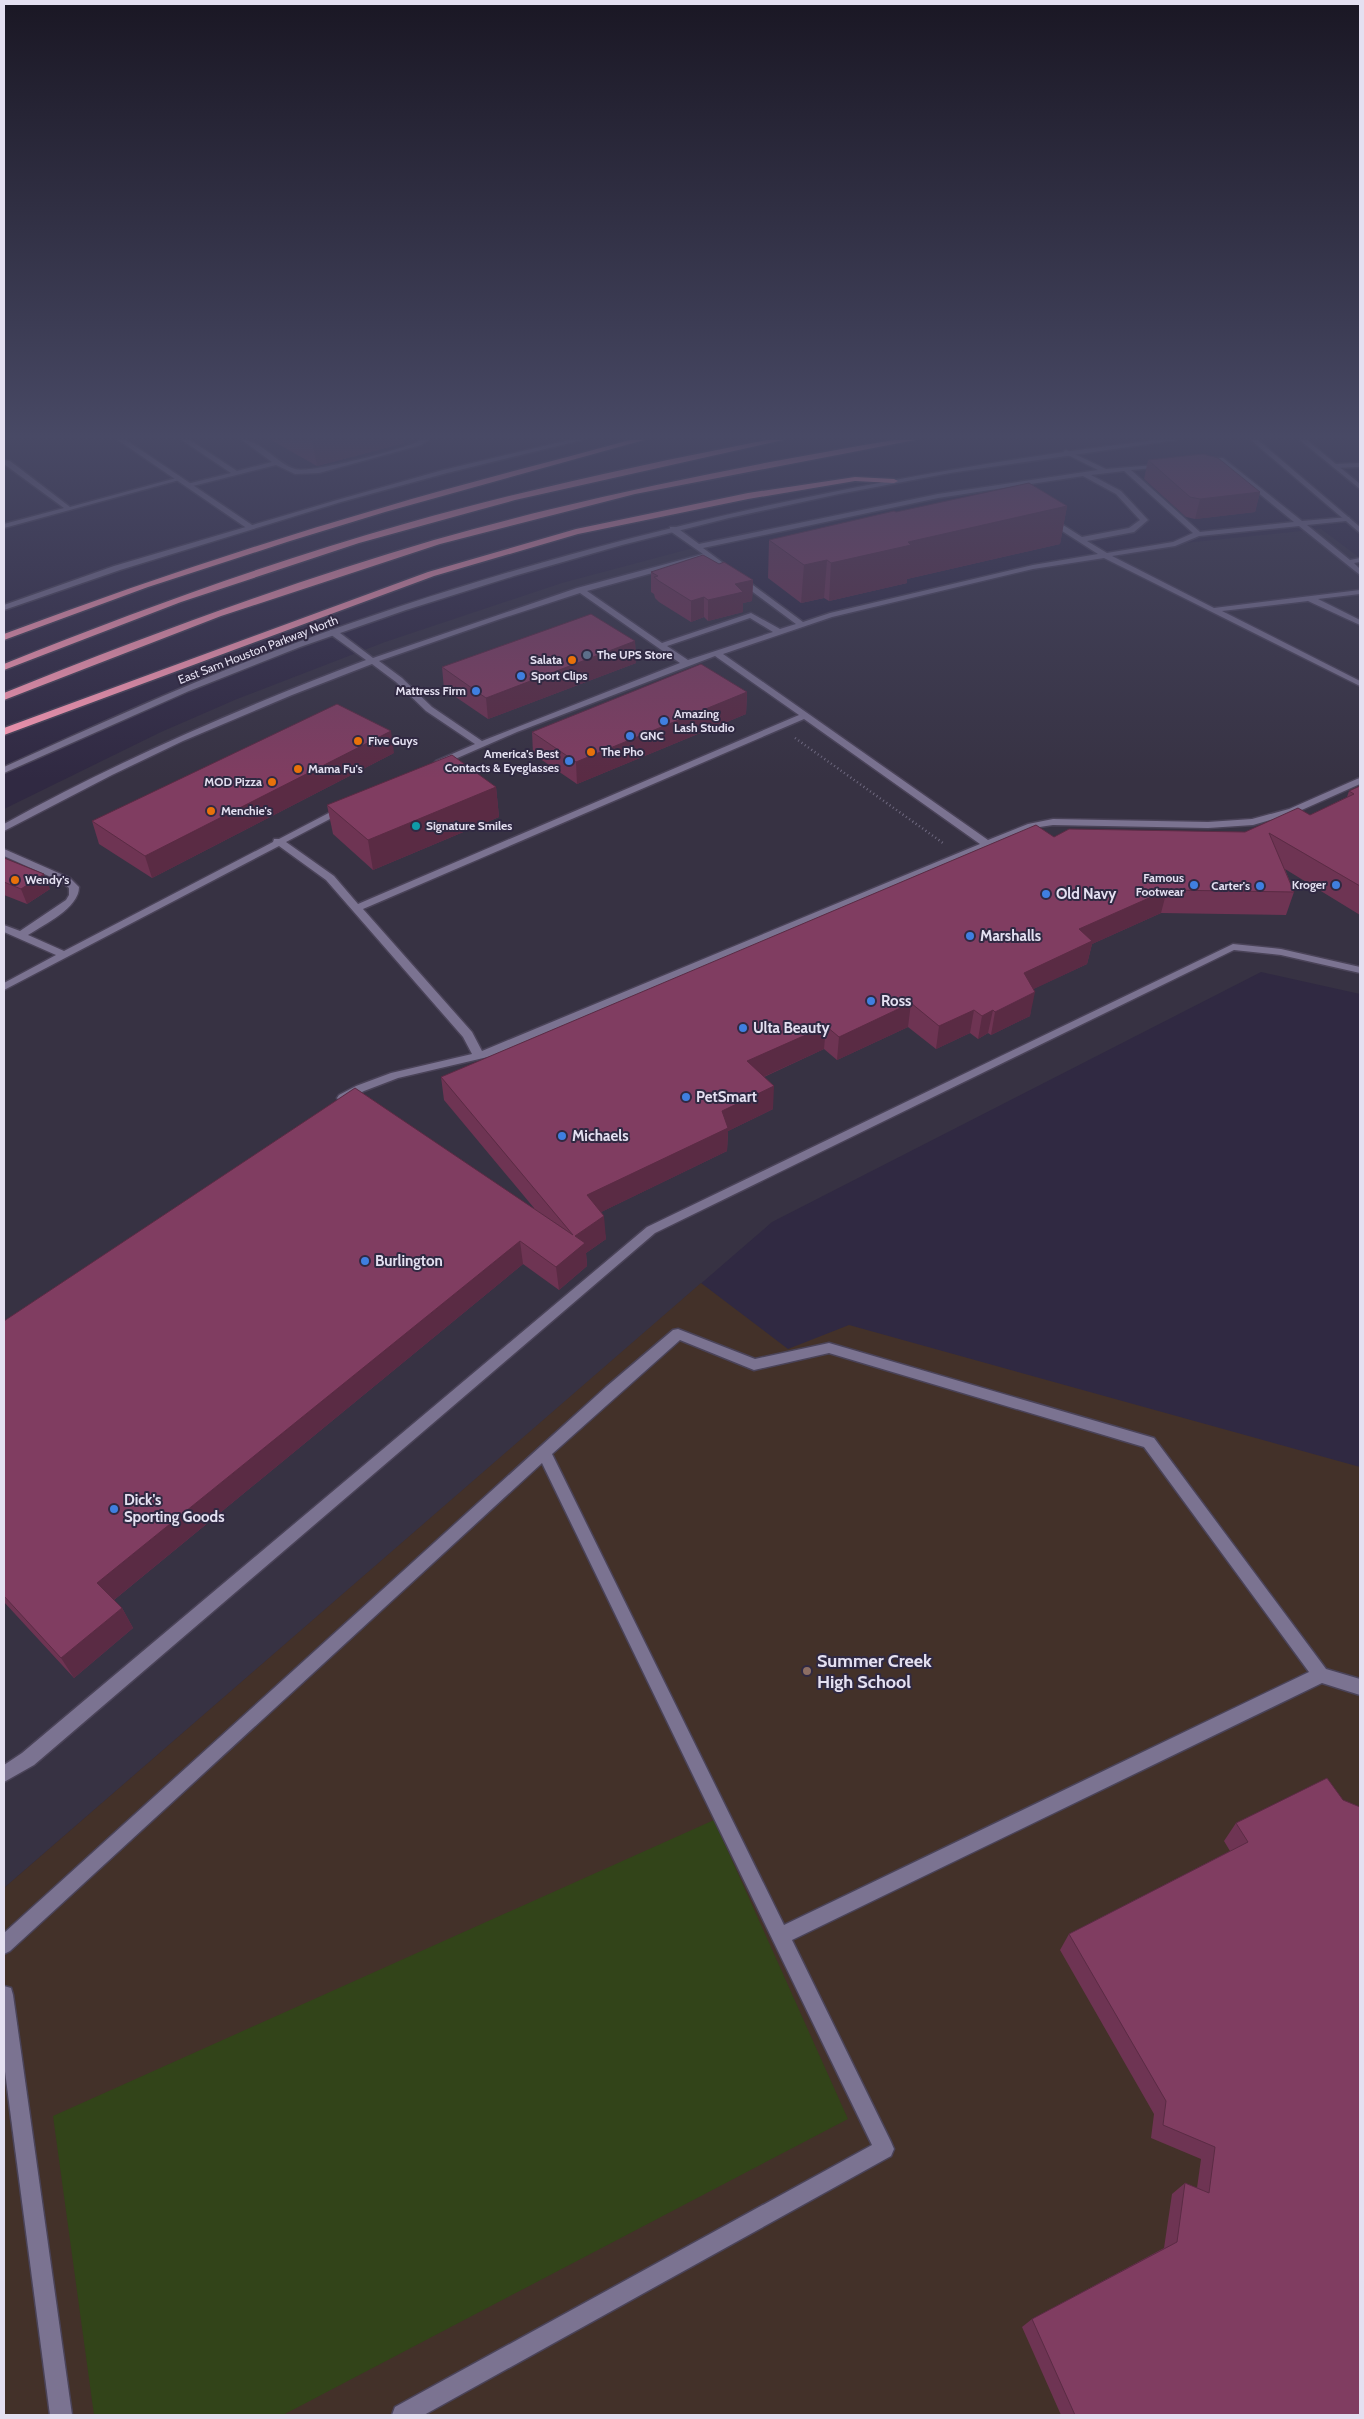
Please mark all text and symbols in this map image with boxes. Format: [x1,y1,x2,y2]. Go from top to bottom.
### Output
street label: East Sam Houston Parkway North [176,612,340,687]
place label: The UPS Store [597,647,672,662]
marker: The UPS Store [581,649,593,661]
place label: Salata [530,652,562,667]
marker: Salata [566,654,578,666]
place label: Sport Clips [531,668,588,683]
marker: Sport Clips [515,670,527,682]
place label: Mattress Firm [396,683,466,698]
marker: Mattress Firm [470,685,482,697]
place label: Amazing Lash Studio [674,706,735,735]
marker: Amazing Lash Studio [658,715,670,727]
place label: GNC [640,728,664,743]
marker: GNC [624,730,636,742]
place label: Five Guys [368,733,418,748]
marker: Five Guys [352,735,364,747]
place label: The Pho [601,744,644,759]
place label: America's Best Contacts & Eyeglasses [445,746,559,775]
marker: The Pho [585,746,597,758]
marker: America's Best Contacts & Eyeglasses [563,755,575,767]
place label: Mama Fu's [308,761,363,776]
marker: Mama Fu's [292,763,304,775]
place label: MOD Pizza [204,774,262,789]
marker: MOD Pizza [266,776,278,788]
place label: Menchie's [221,803,272,818]
marker: Menchie's [205,805,217,817]
place label: Signature Smiles [426,818,512,833]
marker: Signature Smiles [410,820,422,832]
place label: Famous Footwear [1136,870,1184,899]
place label: Wendy's [25,872,69,887]
marker: Wendy's [9,874,21,886]
place label: Kroger [1292,877,1326,892]
place label: Carter's [1211,878,1250,893]
marker: Famous Footwear [1188,879,1200,891]
marker: Kroger [1330,879,1342,891]
marker: Carter's [1254,880,1266,892]
place label: Old Navy [1056,885,1117,903]
marker: Old Navy [1040,888,1052,900]
place label: Marshalls [980,927,1041,945]
marker: Marshalls [964,930,976,942]
place label: Ross [881,992,911,1010]
marker: Ross [865,995,877,1007]
place label: Ulta Beauty [753,1019,830,1037]
marker: Ulta Beauty [737,1022,749,1034]
place label: PetSmart [696,1088,757,1106]
marker: PetSmart [680,1091,692,1103]
place label: Michaels [572,1127,629,1145]
marker: Michaels [556,1130,568,1142]
place label: Burlington [375,1252,443,1270]
marker: Burlington [359,1255,371,1267]
place label: Dick's Sporting Goods [124,1491,225,1526]
marker: Dick's Sporting Goods [108,1503,120,1515]
place label: Summer Creek High School [817,1650,932,1693]
marker: Summer Creek High School [801,1665,813,1677]

